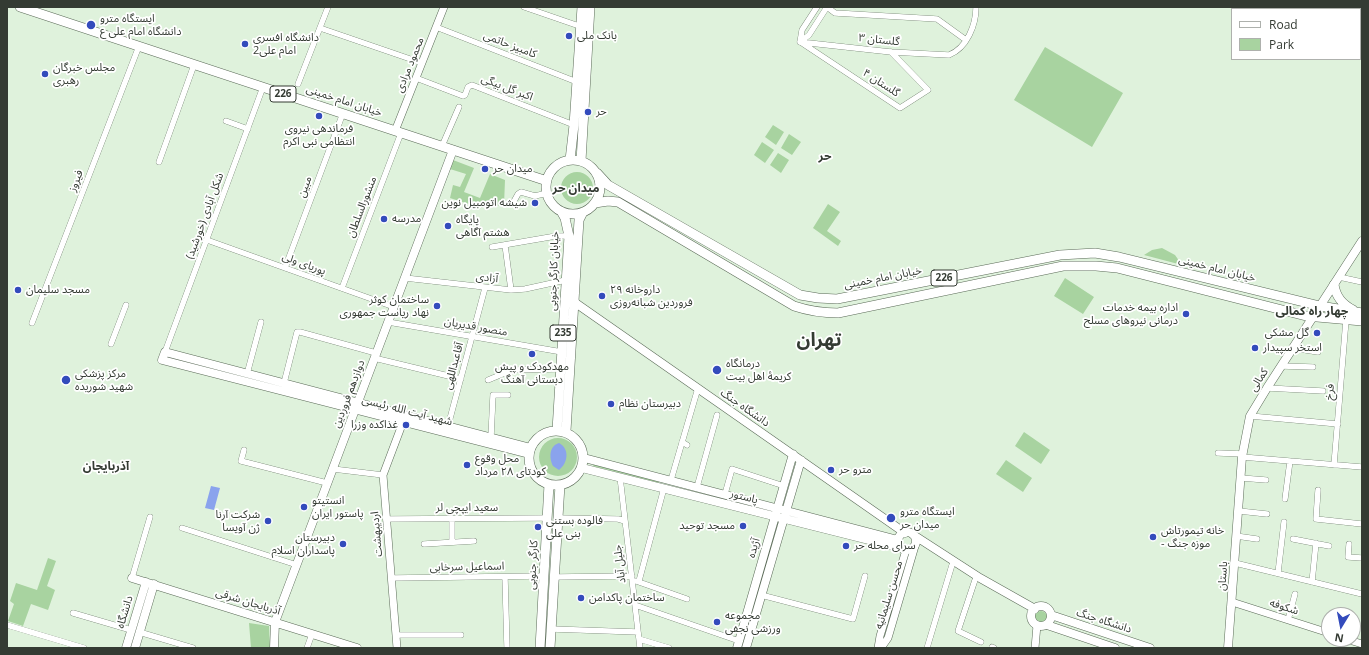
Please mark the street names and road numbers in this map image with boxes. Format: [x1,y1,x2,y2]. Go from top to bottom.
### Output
street label: کامبیز حاتمی [481,29,539,61]
street label: گلستان ۳ [858,31,900,49]
street label: محمود مرادی [393,35,427,95]
street label: گلستان ۴ [860,66,902,100]
street label: اکبر گل بیگی [479,72,535,104]
street label: خیابان امام خمینی [304,83,384,119]
road number: 226 [270,86,296,102]
street label: فیروز [66,168,86,194]
street label: شکل آبادی (خورشید) [183,171,227,261]
street label: مبین [295,175,315,199]
street label: منشورالسلطان [344,175,380,239]
street label: خیابان کارگر جنوبی [546,231,562,311]
street label: پوریای ولی [280,250,328,278]
street label: خیابان امام خمینی [1177,253,1257,285]
street label: خیابان امام خمینی [843,264,923,292]
street label: آزادی [475,270,499,286]
road number: 226 [931,270,957,286]
street label: منصور قدیریان [443,315,509,339]
road number: 235 [550,325,576,341]
street label: آقاعبداللهی [441,341,467,391]
street label: دوازدهم فروردین [330,358,368,430]
street label: کمالی [1247,366,1271,394]
street label: فرخ [1323,383,1337,401]
street label: دانشگاه جنگ [718,386,772,430]
street label: شهید آیت الله رئیسی [360,393,454,429]
street label: پاستور [729,487,759,507]
street label: سعید ایپچی لر [436,501,498,515]
street label: اردیبهشت [368,511,386,557]
street label: آژیده [745,537,763,559]
street label: کارگر جنوبی [525,540,541,590]
street label: جلیل آباد [611,544,629,584]
street label: محسن سلیمانیه [872,559,906,631]
street label: اسماعیل سرخابی [430,560,504,574]
street label: باستان [1215,561,1231,591]
street label: آذربایجان شرقی [214,586,282,618]
street label: دانشگاه [114,594,136,630]
street label: شکوفه [1268,596,1300,618]
street label: دانشگاه جنگ [1075,606,1133,636]

